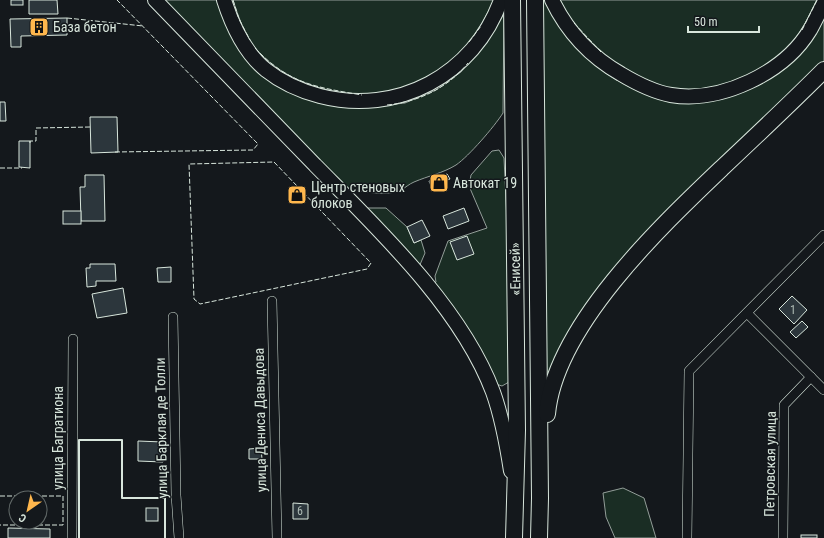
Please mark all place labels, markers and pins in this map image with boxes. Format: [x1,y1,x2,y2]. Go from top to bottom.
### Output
building icon: База бетон [28,16,50,38]
place label: База бетон [53,19,117,35]
shop icon: Автокат 19 [428,172,450,194]
place label: Автокат 19 [453,175,517,191]
place label: Центр стеновых блоков [311,179,405,211]
shop icon: Центр стеновых блоков [286,184,308,206]

